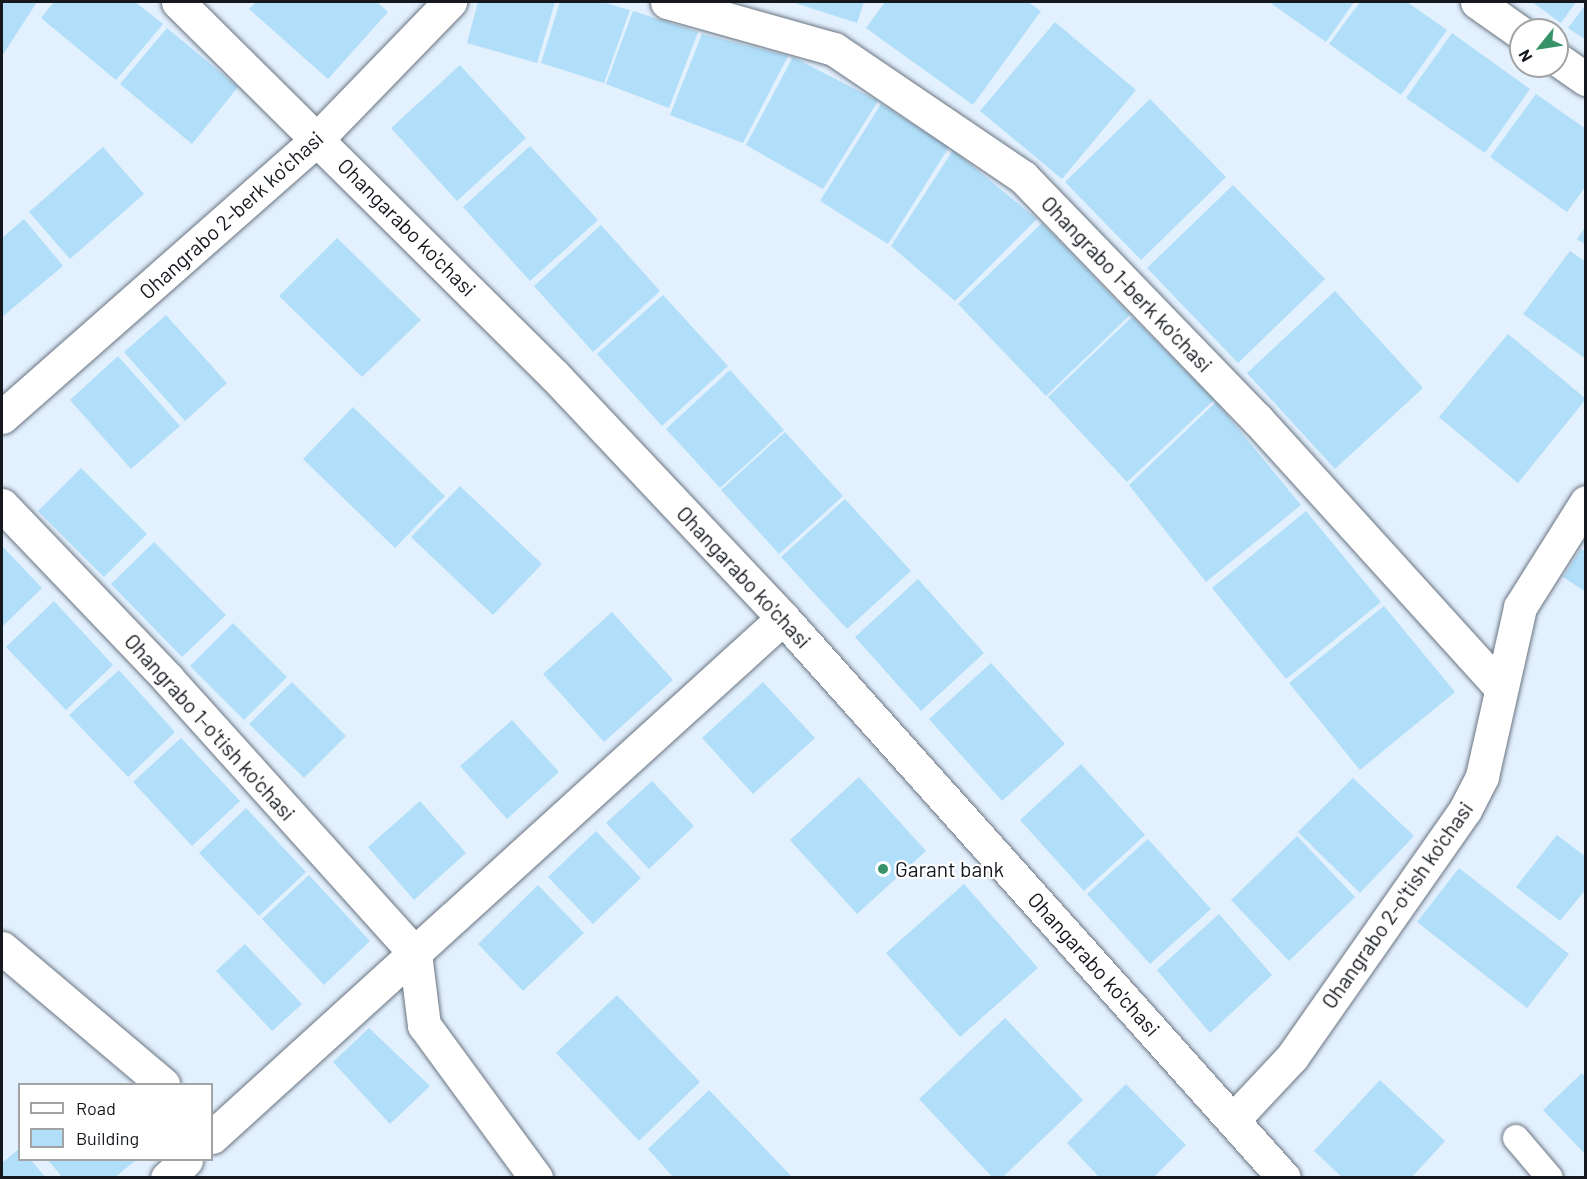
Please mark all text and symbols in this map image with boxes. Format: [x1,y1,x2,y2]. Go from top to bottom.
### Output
north arrow [1509,18,1569,78]
text: N [1514,47,1536,66]
street label: Ohangrabo 2-berk ko'chasi [134,126,328,304]
street label: Ohangarabo ko'chasi [333,153,481,301]
street label: Ohangrabo 1-berk ko'chasi [1036,191,1218,377]
street label: Ohangarabo ko'chasi [672,501,816,653]
street label: Ohangrabo 1-o'tish ko'chasi [119,628,301,826]
street label: Ohangrabo 2-o'tish ko'chasi [1316,797,1478,1013]
place label: Garant bank [895,856,1004,882]
marker: Garant bank [876,862,890,876]
street label: Ohangarabo ko'chasi [1023,887,1165,1041]
legend [18,1083,213,1161]
text: Road [76,1097,116,1119]
text: Building [76,1127,139,1149]

